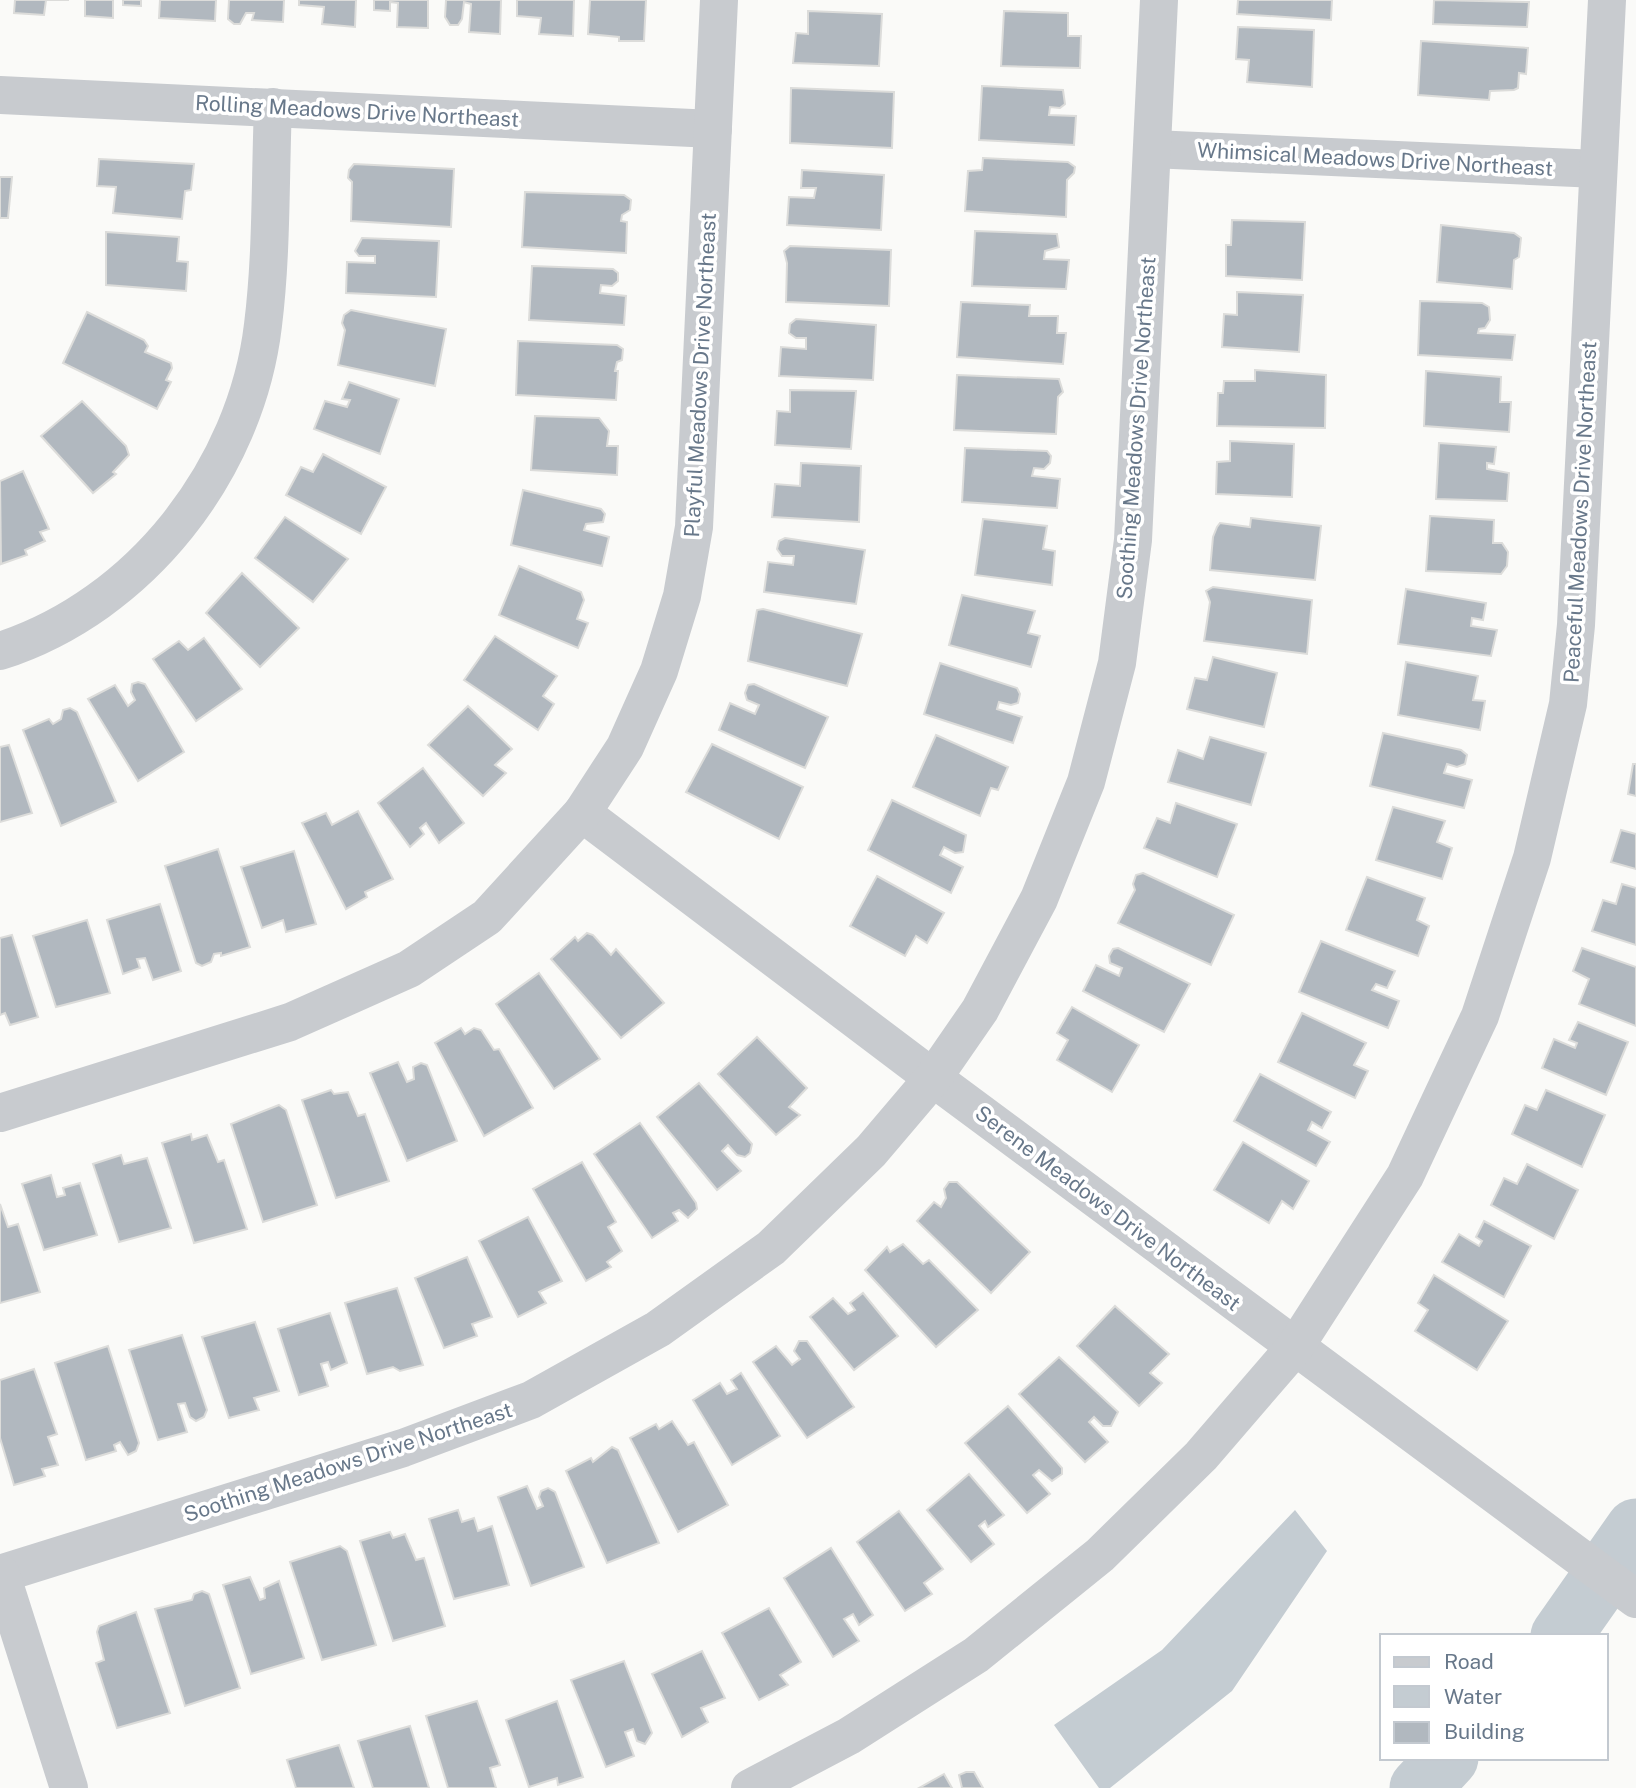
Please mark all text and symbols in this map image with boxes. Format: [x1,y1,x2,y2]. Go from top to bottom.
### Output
street label: Rolling Meadows Drive Northeast [194,90,520,132]
street label: Whimsical Meadows Drive Northeast [1196,137,1554,181]
street label: Playful Meadows Drive Northeast [679,212,721,538]
street label: Soothing Meadows Drive Northeast [1112,256,1160,600]
street label: Peaceful Meadows Drive Northeast [1559,340,1601,684]
street label: Serene Meadows Drive Northeast [970,1100,1246,1316]
street label: Soothing Meadows Drive Northeast [181,1397,515,1527]
legend [1380,1634,1608,1760]
text: Road [1444,1649,1494,1674]
text: Water [1444,1684,1502,1709]
text: Building [1444,1719,1525,1744]

